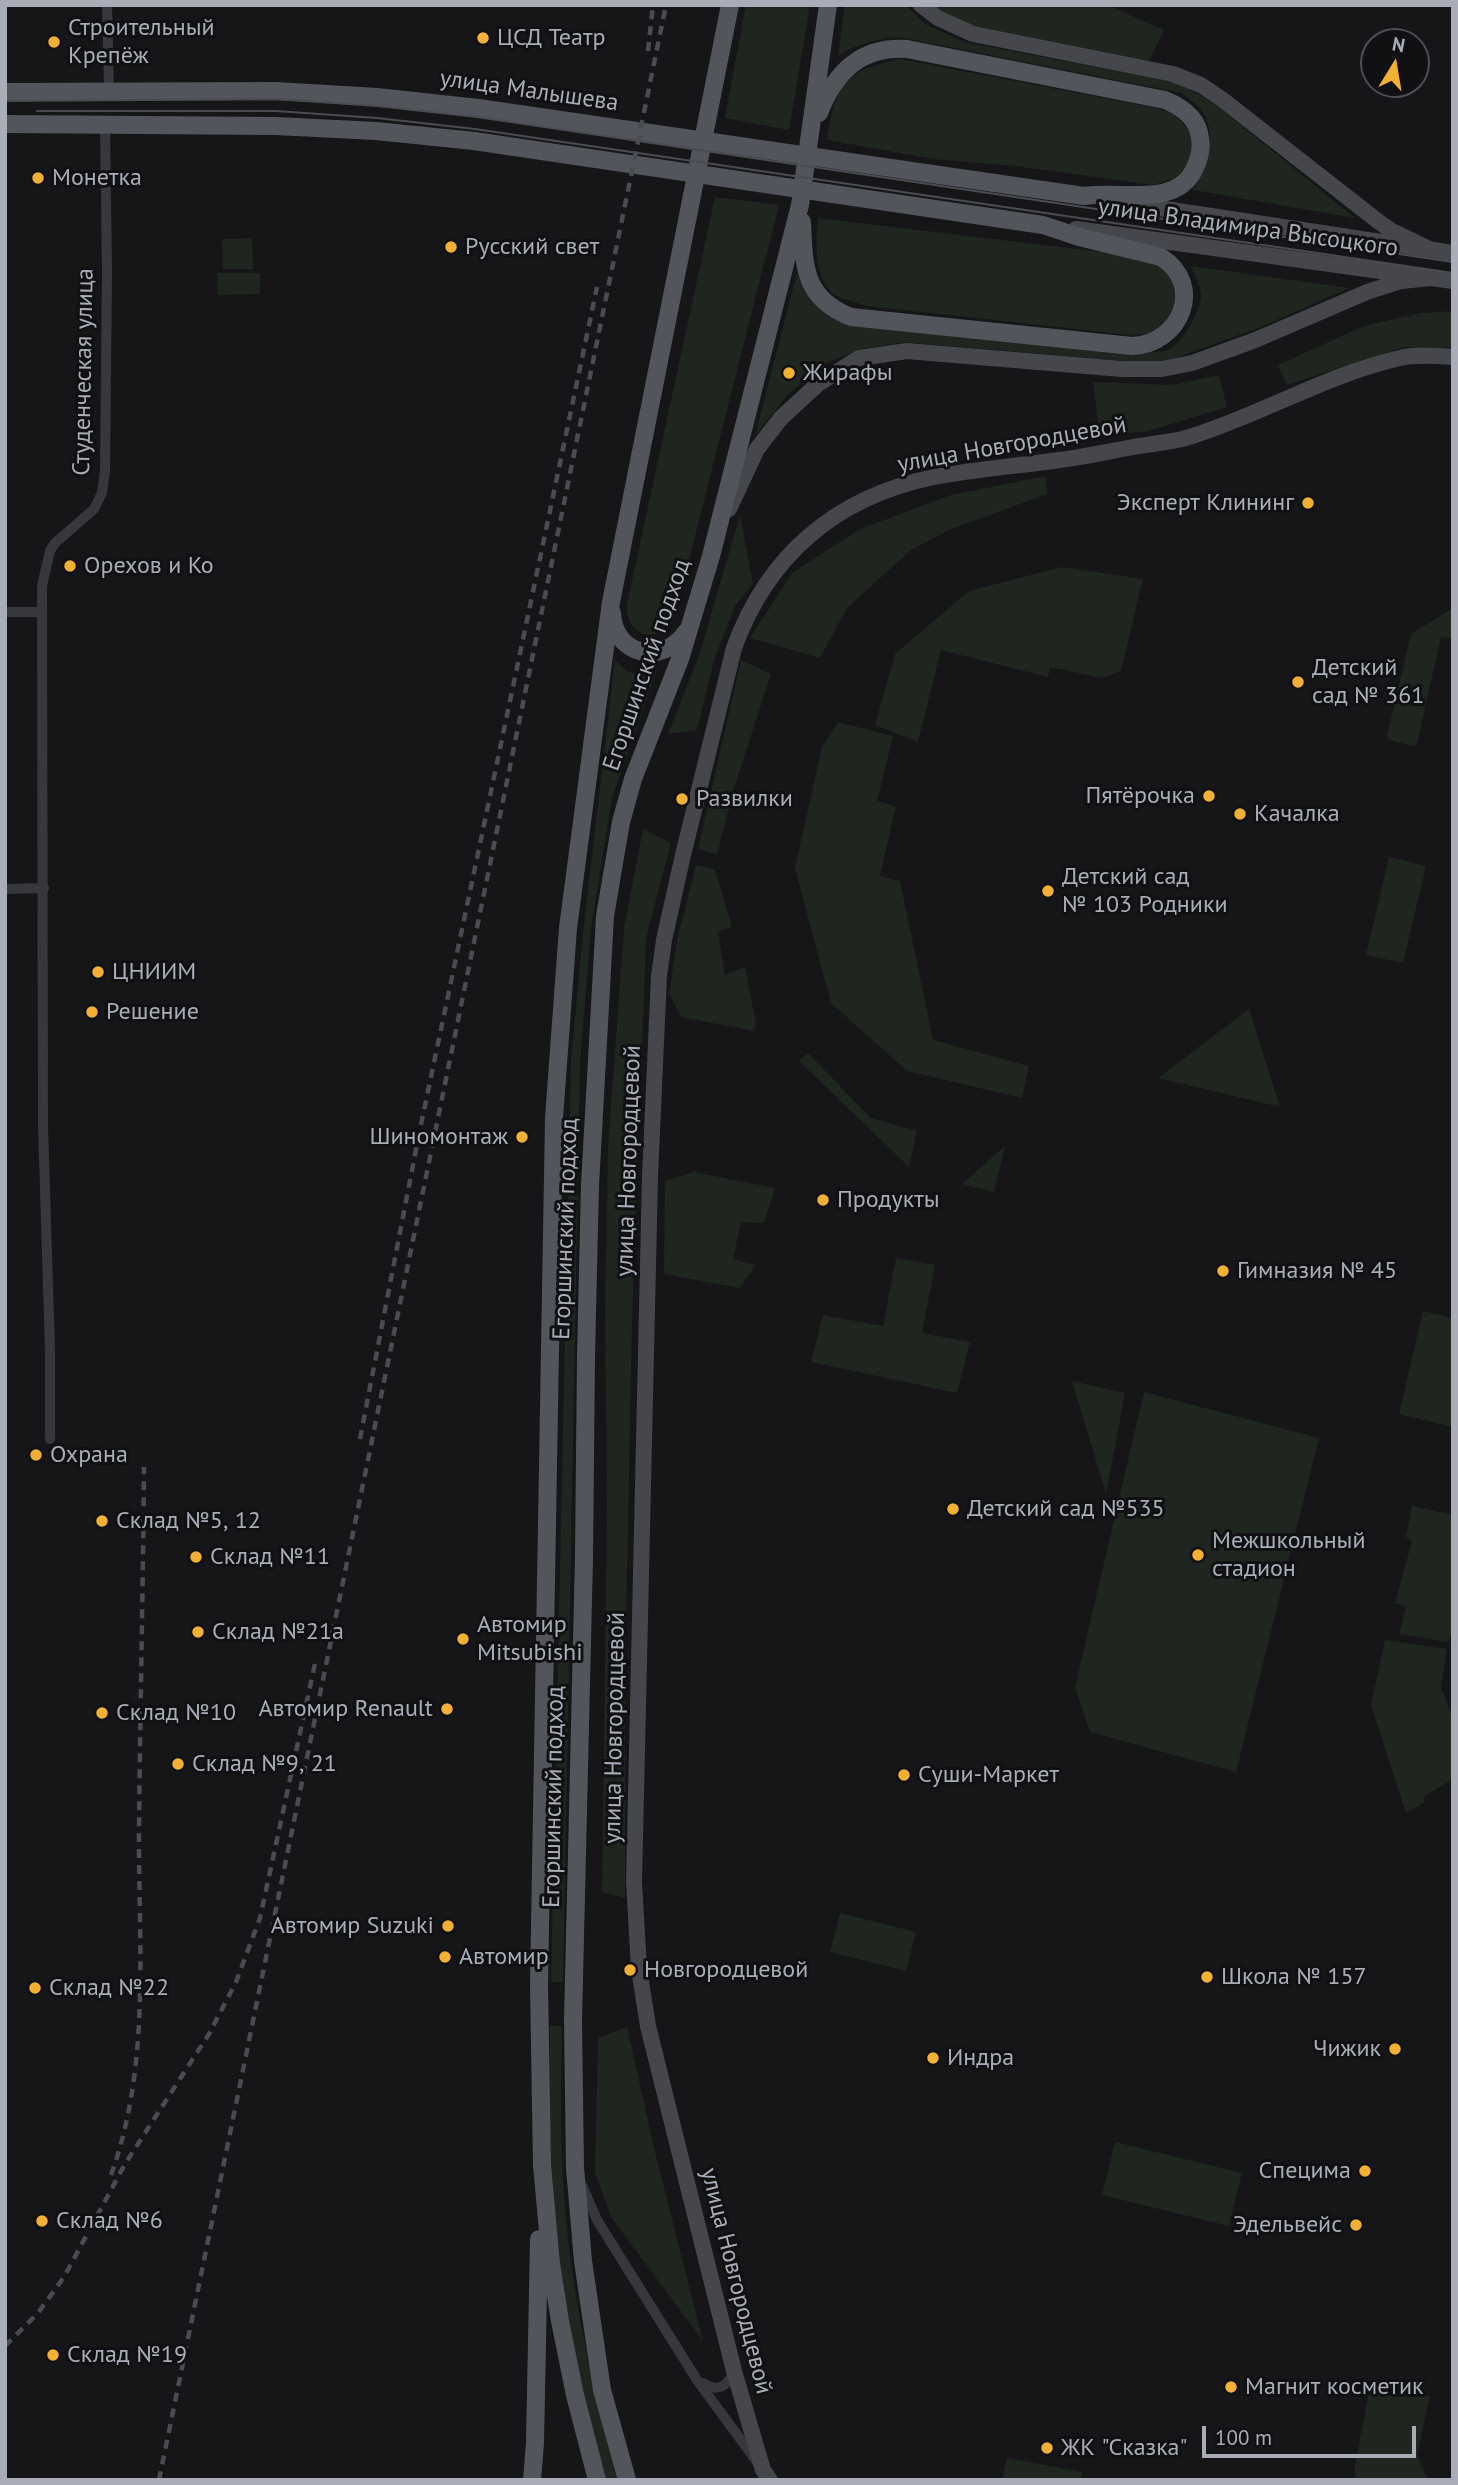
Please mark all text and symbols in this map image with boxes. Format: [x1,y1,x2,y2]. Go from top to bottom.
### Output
place label: Строительный Крепёж [68,14,215,70]
place label: ЦСД Театр [497,24,605,52]
north arrow [1360,28,1430,98]
marker: ЦСД Театр [475,30,491,46]
text: N [1390,31,1407,57]
marker: Строительный Крепёж [46,34,62,50]
street label: улица Малышева [438,64,620,118]
place label: Монетка [52,164,142,192]
marker: Монетка [30,170,46,186]
street label: улица Владимира Высоцкого [1096,193,1400,263]
place label: Русский свет [465,233,599,261]
marker: Русский свет [443,239,459,255]
street label: Студенческая улица [68,268,100,476]
place label: Жирафы [803,359,892,387]
marker: Жирафы [781,365,797,381]
street label: улица Новгородцевой [895,411,1129,479]
place label: Эксперт Клининг [1117,489,1294,517]
marker: Эксперт Клининг [1300,495,1316,511]
place label: Орехов и Ко [84,552,214,580]
street label: Егоршинский подход [597,555,697,775]
marker: Орехов и Ко [62,558,78,574]
place label: Детский сад № 361 [1312,654,1424,710]
marker: Детский сад № 361 [1290,674,1306,690]
place label: Пятёрочка [1085,782,1195,810]
place label: Развилки [696,785,793,813]
marker: Пятёрочка [1201,788,1217,804]
marker: Развилки [674,791,690,807]
place label: Качалка [1254,800,1340,828]
marker: Качалка [1232,806,1248,822]
place label: Детский сад № 103 Родники [1062,863,1228,919]
marker: Детский сад № 103 Родники [1040,883,1056,899]
place label: ЦНИИМ [112,958,196,986]
marker: ЦНИИМ [90,964,106,980]
place label: Решение [106,998,199,1026]
marker: Решение [84,1004,100,1020]
street label: улица Новгородцевой [611,1045,647,1277]
street label: Егоршинский подход [548,1118,584,1340]
place label: Шиномонтаж [369,1123,508,1151]
marker: Шиномонтаж [514,1129,530,1145]
place label: Продукты [837,1186,940,1214]
marker: Продукты [815,1192,831,1208]
place label: Гимназия № 45 [1237,1257,1397,1285]
marker: Гимназия № 45 [1215,1263,1231,1279]
place label: Охрана [50,1441,128,1469]
marker: Охрана [28,1447,44,1463]
place label: Детский сад №535 [967,1495,1165,1523]
marker: Детский сад №535 [945,1501,961,1517]
place label: Склад №5, 12 [116,1507,261,1535]
marker: Склад №5, 12 [94,1513,110,1529]
place label: Межшкольный стадион [1212,1527,1366,1583]
place label: Склад №11 [210,1543,330,1571]
marker: Межшкольный стадион [1190,1547,1206,1563]
marker: Склад №11 [188,1549,204,1565]
place label: Автомир Mitsubishi [477,1611,583,1667]
street label: улица Новгородцевой [599,1612,631,1844]
place label: Склад №21а [212,1618,344,1646]
marker: Склад №21а [190,1624,206,1640]
marker: Автомир Mitsubishi [455,1631,471,1647]
street label: Егоршинский подход [538,1686,570,1908]
place label: Автомир Renault [259,1695,433,1723]
place label: Склад №10 [116,1699,236,1727]
marker: Автомир Renault [439,1701,455,1717]
marker: Склад №10 [94,1705,110,1721]
place label: Склад №9, 21 [192,1750,337,1778]
marker: Склад №9, 21 [170,1756,186,1772]
place label: Суши-Маркет [918,1761,1059,1789]
marker: Суши-Маркет [896,1767,912,1783]
place label: Автомир Suzuki [271,1912,434,1940]
marker: Автомир Suzuki [440,1918,456,1934]
place label: Автомир [459,1943,549,1971]
marker: Автомир [437,1949,453,1965]
place label: Новгородцевой [644,1956,808,1984]
marker: Новгородцевой [622,1962,638,1978]
place label: Школа № 157 [1221,1963,1367,1991]
marker: Школа № 157 [1199,1969,1215,1985]
place label: Склад №22 [49,1974,169,2002]
marker: Склад №22 [27,1980,43,1996]
place label: Чижик [1313,2035,1381,2063]
marker: Чижик [1387,2041,1403,2057]
place label: Индра [947,2044,1014,2072]
marker: Индра [925,2050,941,2066]
place label: Специма [1259,2157,1351,2185]
marker: Специма [1357,2163,1373,2179]
street label: улица Новгородцевой [694,2165,778,2397]
place label: Склад №6 [56,2207,163,2235]
place label: Эдельвейс [1233,2211,1342,2239]
marker: Склад №6 [34,2213,50,2229]
marker: Эдельвейс [1348,2217,1364,2233]
place label: Склад №19 [67,2341,187,2369]
marker: Склад №19 [45,2347,61,2363]
place label: Магнит косметик [1245,2373,1423,2401]
marker: Магнит косметик [1223,2379,1239,2395]
scale bar [1206,2412,1420,2456]
text: 100 m [1215,2424,1272,2451]
place label: ЖК "Сказка" [1061,2434,1188,2462]
marker: ЖК "Сказка" [1039,2440,1055,2456]

